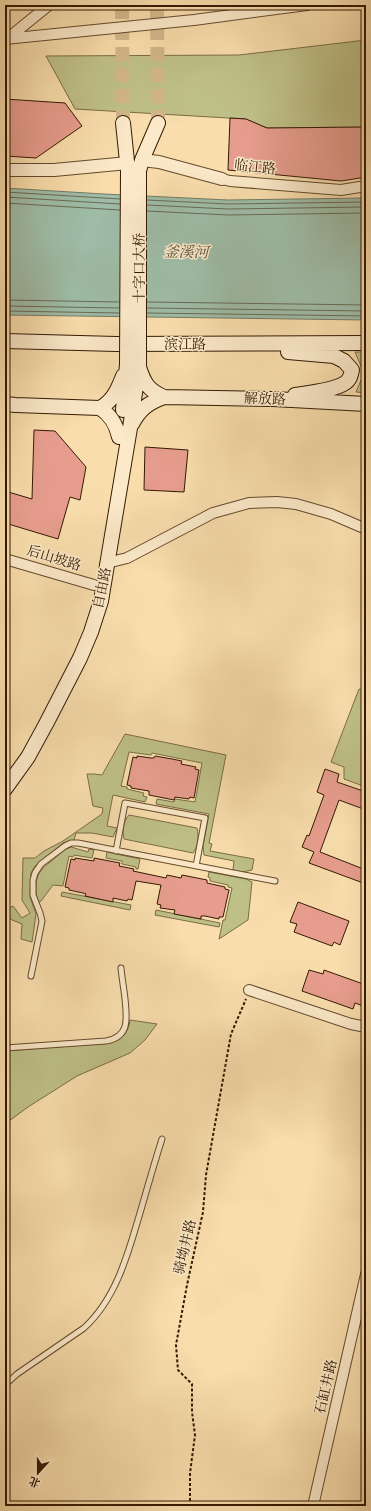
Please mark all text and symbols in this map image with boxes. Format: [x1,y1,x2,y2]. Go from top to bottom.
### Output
street label: 临江路 [233,155,277,179]
street label: 十字口大桥 [130,233,149,303]
water label: 釜溪河 [163,242,212,262]
street label: 滨江路 [164,335,206,354]
street label: 解放路 [244,389,286,409]
street label: 后山坡路 [24,541,84,575]
street label: 自由路 [88,565,116,611]
street label: 骑坳井路 [169,1218,201,1276]
street label: 石缸井路 [310,1358,342,1416]
north arrow [18,1453,58,1493]
text: 北 [27,1473,42,1491]

